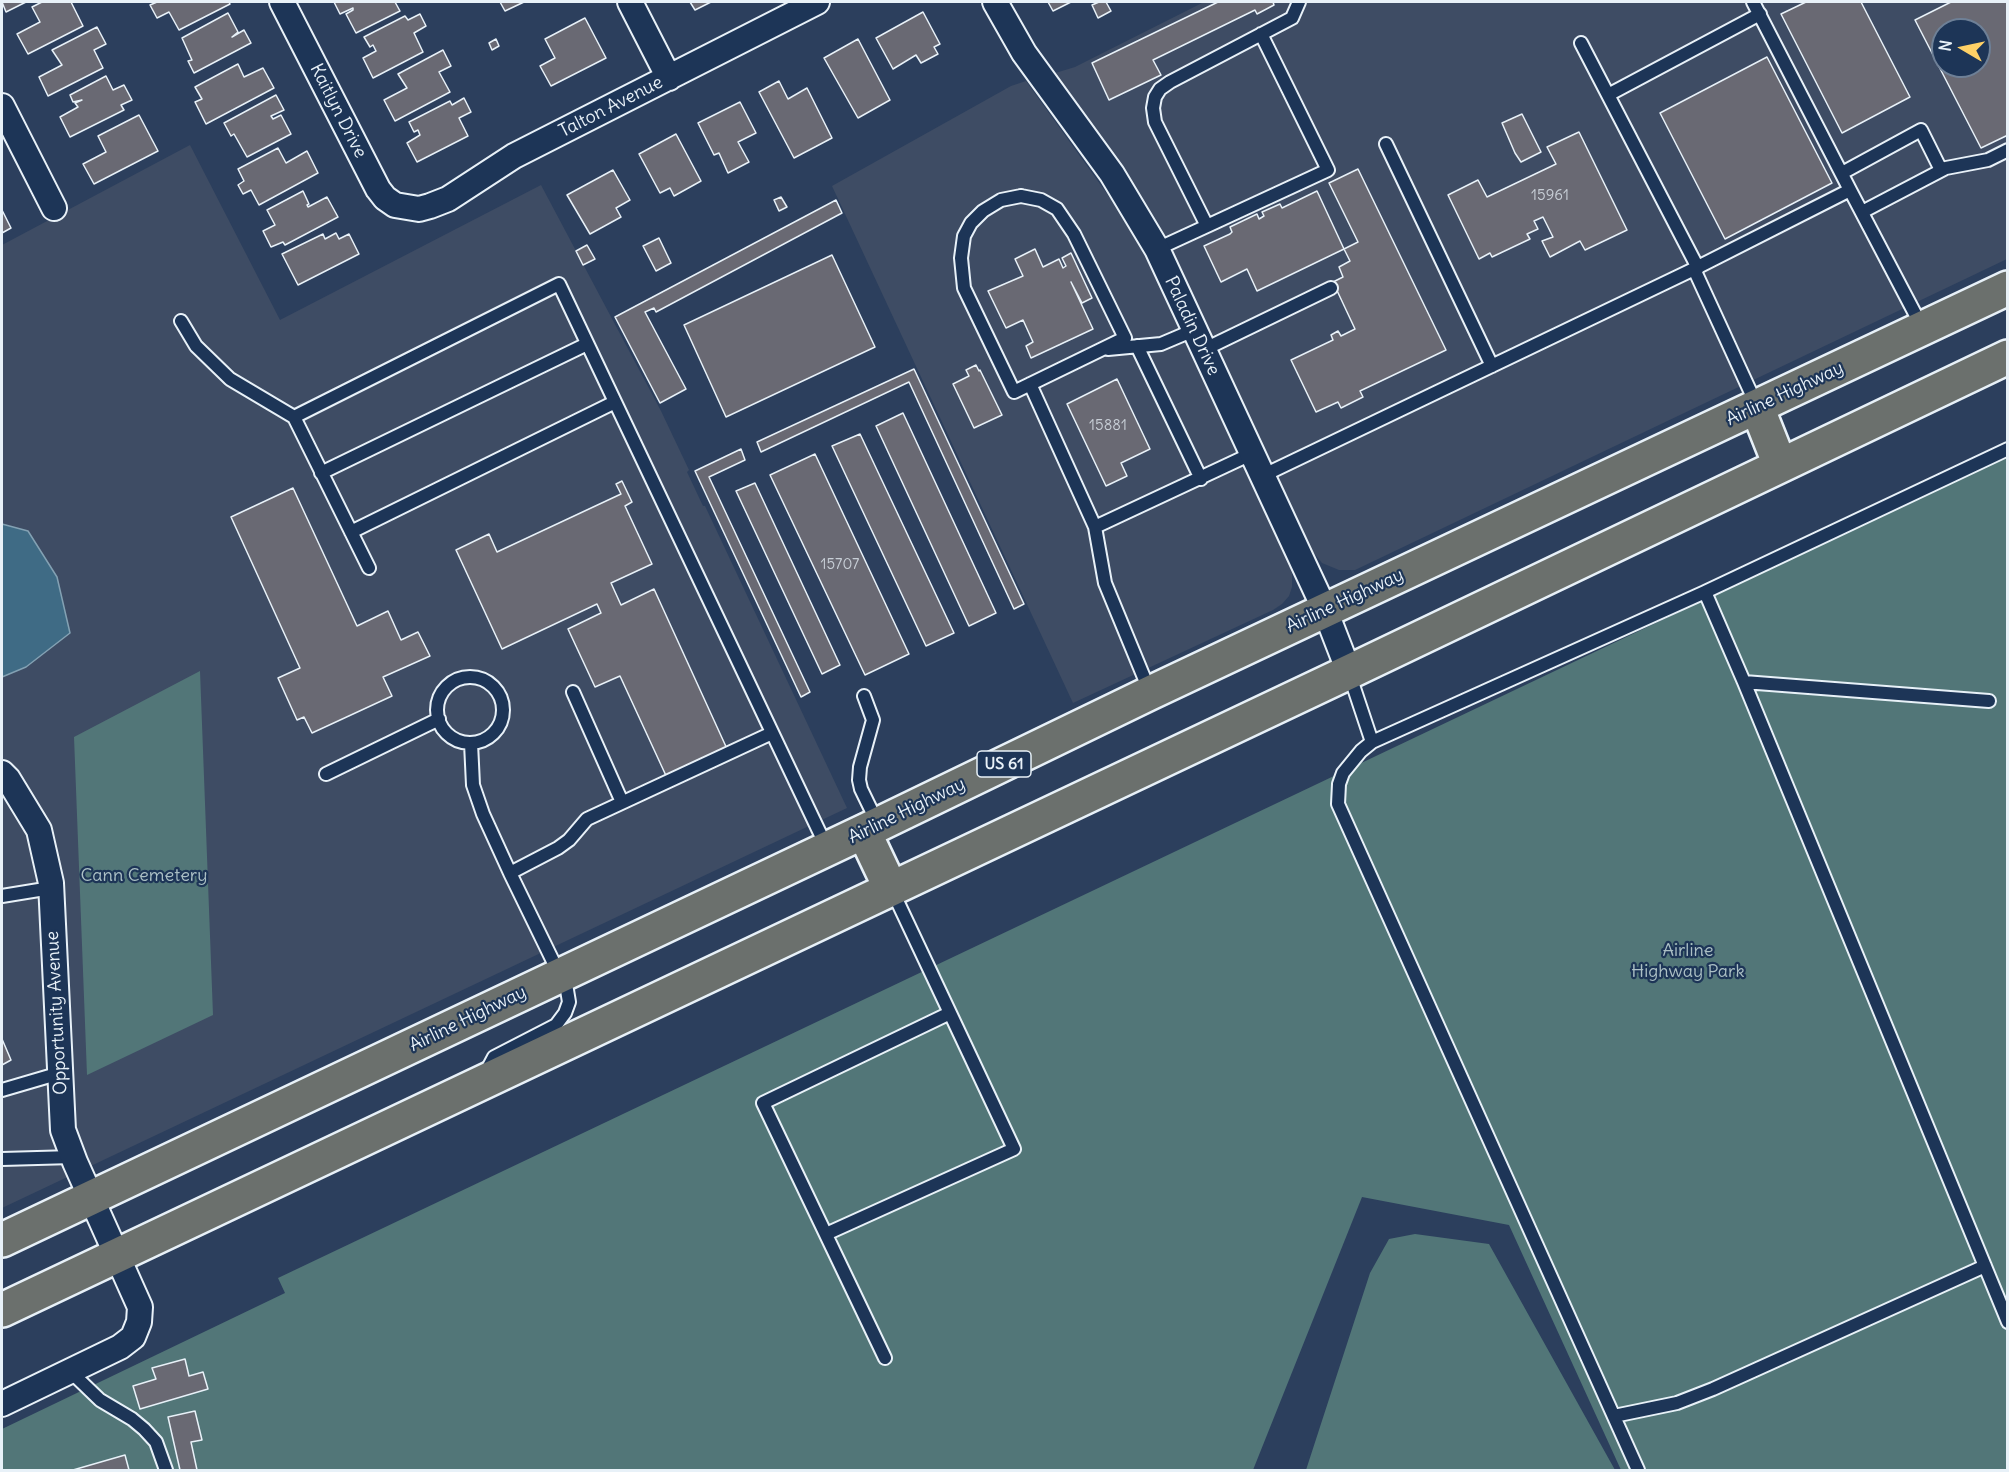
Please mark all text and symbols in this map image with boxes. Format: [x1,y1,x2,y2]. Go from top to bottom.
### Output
north arrow [1931,18,1991,78]
text: N [1934,38,1956,53]
street label: Kaitlyn Drive [305,60,371,162]
street label: Talton Avenue [555,72,667,142]
house number: 15961 [1531,187,1569,205]
street label: Paladin Drive [1160,273,1224,379]
street label: Airline Highway [1723,357,1847,431]
house number: 15881 [1089,417,1127,435]
house number: 15707 [821,556,859,574]
street label: Airline Highway [1283,564,1407,638]
road number: US 61 [977,751,1031,777]
street label: Airline Highway [845,773,969,849]
park label: Cann Cemetery [81,865,207,887]
street label: Opportunity Avenue [42,931,72,1095]
park label: Airline Highway Park [1631,940,1745,982]
street label: Airline Highway [406,981,530,1057]

